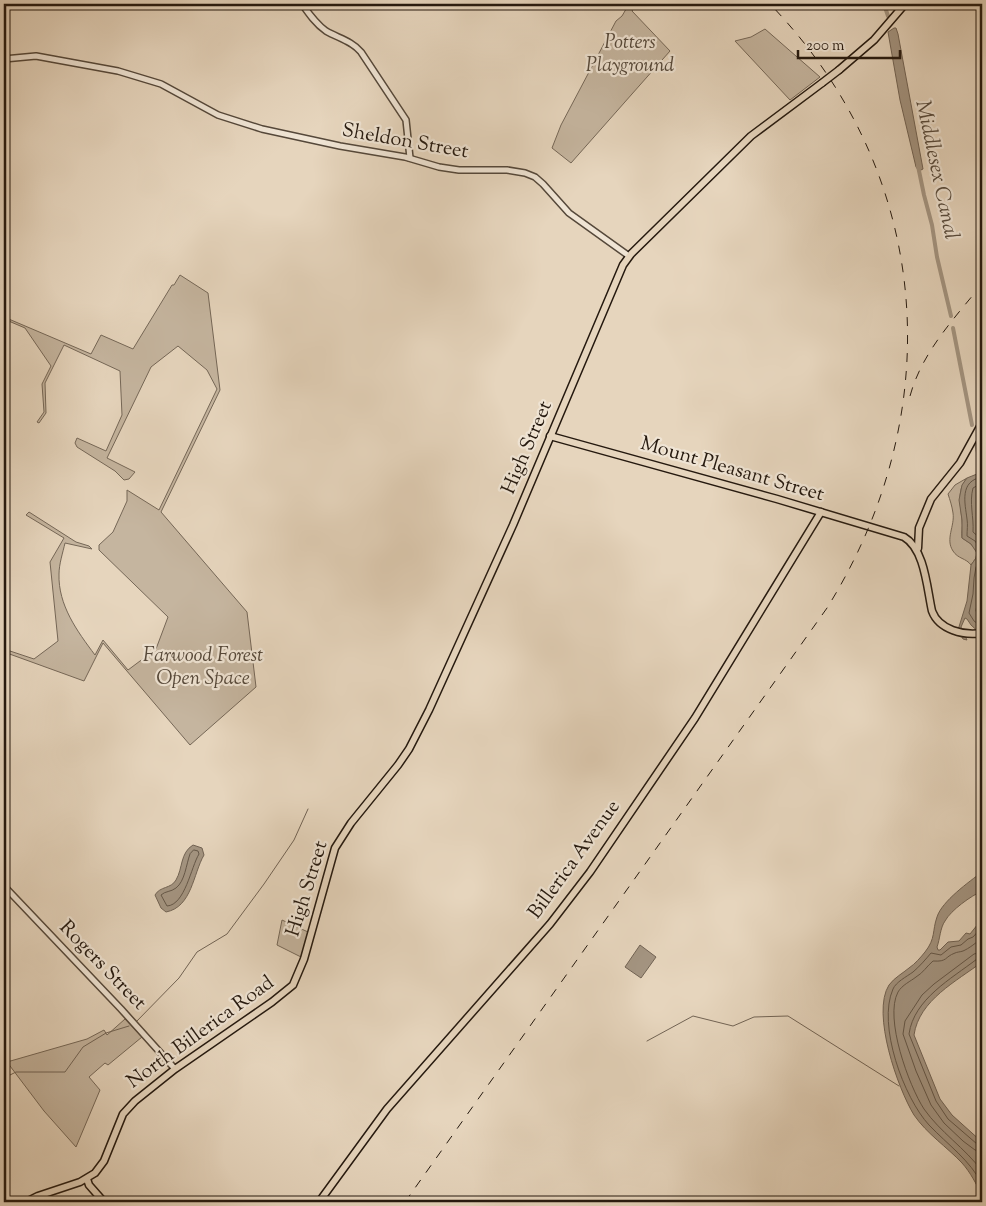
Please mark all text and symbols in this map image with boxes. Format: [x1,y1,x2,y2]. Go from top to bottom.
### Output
scale bar [798,28,901,60]
park label: Potters Playground [586,29,674,81]
text: 200 m [806,36,845,57]
water label: Middlesex Canal [907,98,965,242]
street label: Sheldon Street [340,117,471,167]
street label: High Street [495,397,561,499]
street label: Mount Pleasant Street [637,430,827,510]
park label: Farwood Forest Open Space [143,642,263,694]
street label: Billerica Avenue [522,794,628,926]
street label: High Street [280,837,336,940]
street label: Rogers Street [52,915,152,1018]
street label: North Billerica Road [121,970,281,1096]

